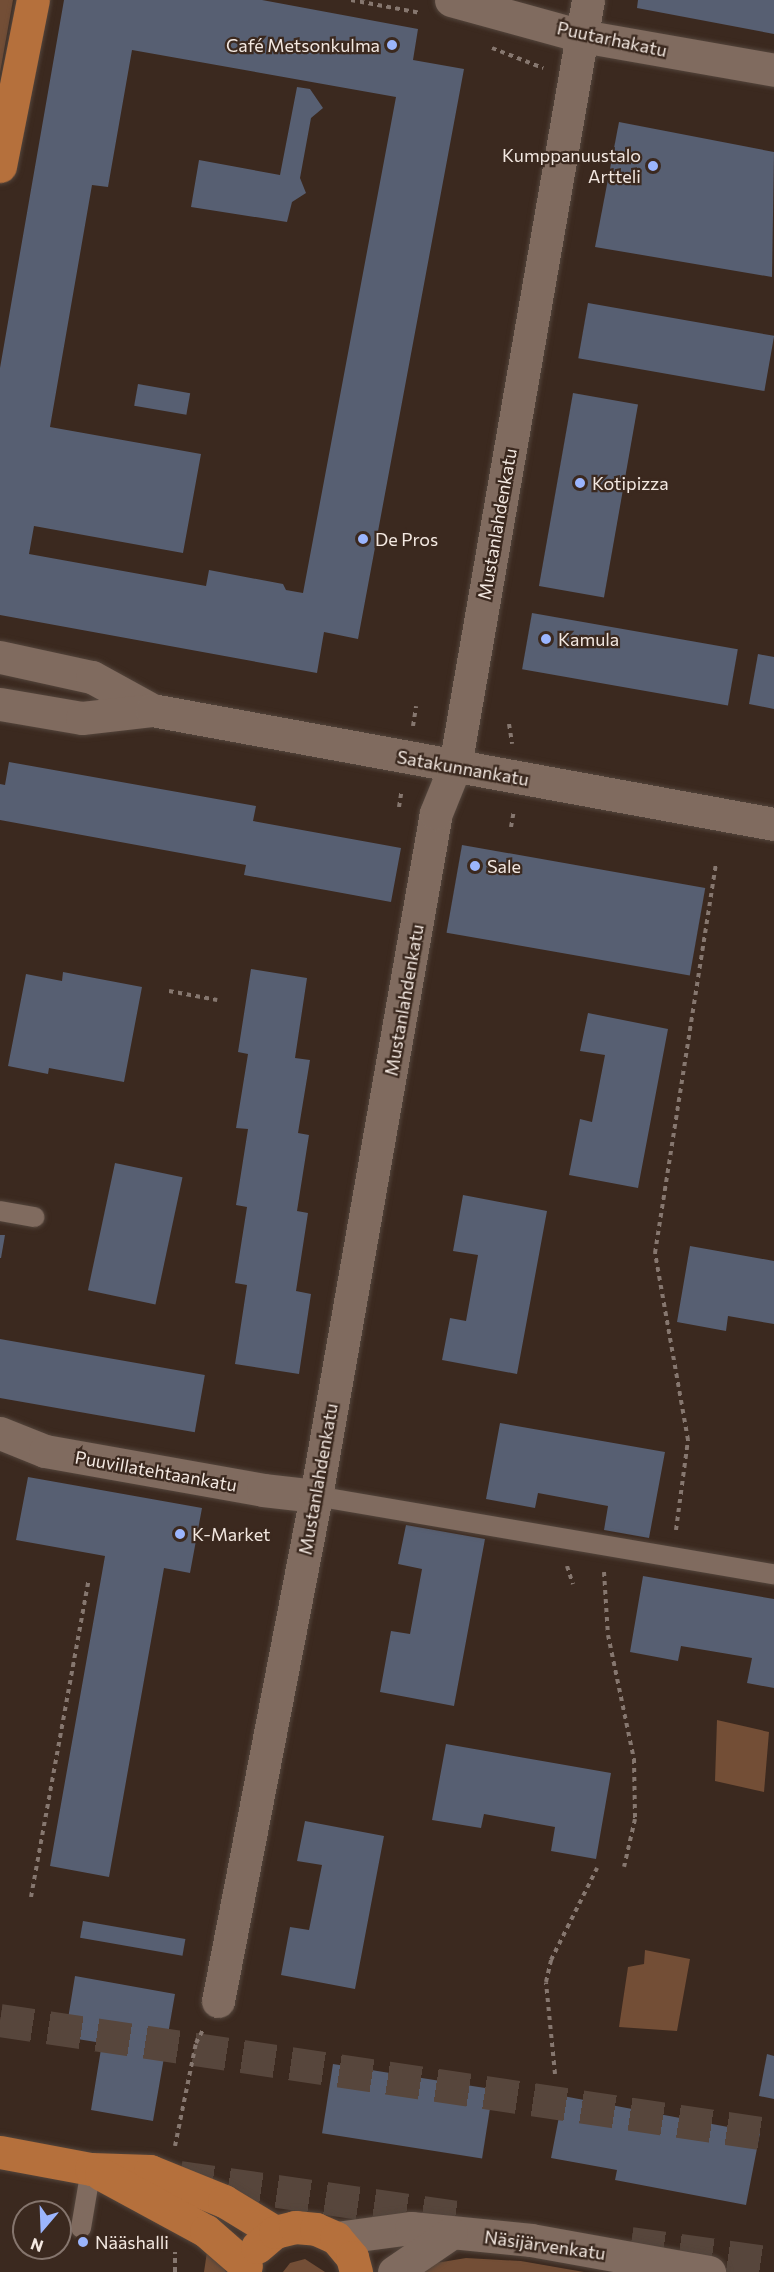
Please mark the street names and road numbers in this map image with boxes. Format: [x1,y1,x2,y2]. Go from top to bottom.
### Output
street label: Puutarhakatu [555,17,669,61]
street label: Mustanlahdenkatu [473,446,521,602]
street label: Satakunnankatu [395,746,531,790]
street label: Mustanlahdenkatu [380,922,428,1078]
street label: Mustanlahdenkatu [294,1401,342,1557]
street label: Puuvillatehtaankatu [73,1446,239,1496]
street label: Näsijärvenkatu [483,2226,607,2264]

